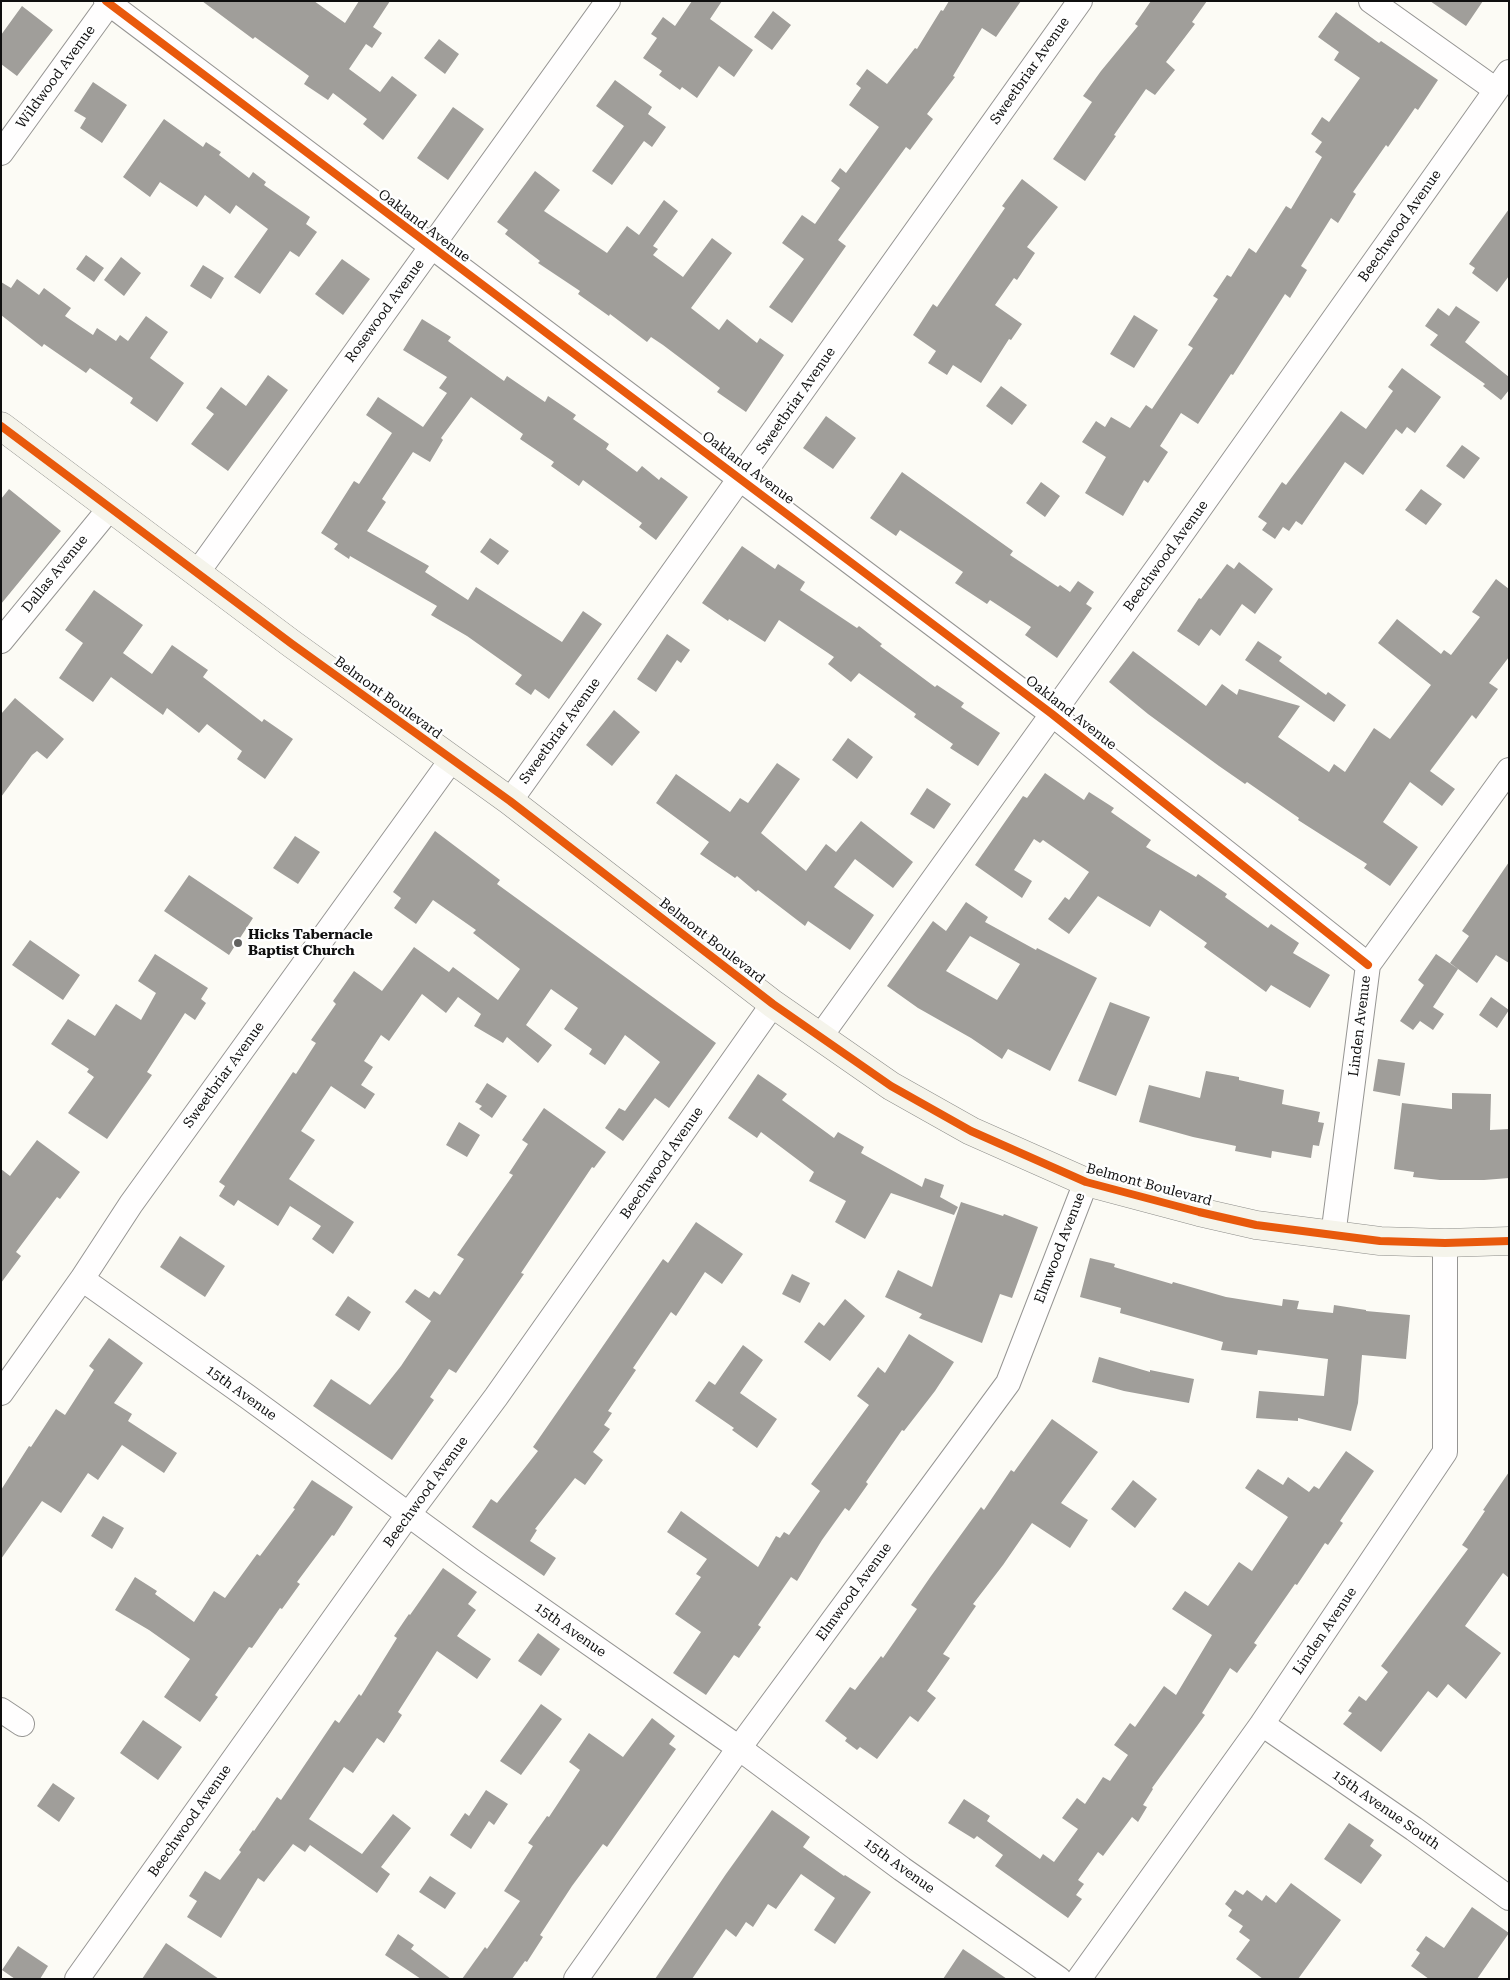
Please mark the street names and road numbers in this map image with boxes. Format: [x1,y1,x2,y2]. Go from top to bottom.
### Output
street label: Sweetbriar Avenue [987,14,1073,128]
street label: Wildwood Avenue [13,22,99,132]
street label: Beechwood Avenue [1355,167,1445,285]
street label: Oakland Avenue [375,186,473,266]
street label: Rosewood Avenue [342,256,428,366]
street label: Sweetbriar Avenue [753,344,839,458]
street label: Oakland Avenue [699,428,797,508]
street label: Beechwood Avenue [1120,497,1212,615]
street label: Dallas Avenue [19,532,91,616]
street label: Belmont Boulevard [331,653,445,743]
street label: Oakland Avenue [1022,672,1120,754]
street label: Sweetbriar Avenue [516,675,604,787]
street label: Belmont Boulevard [656,895,768,987]
street label: Linden Avenue [1345,975,1375,1077]
street label: Sweetbriar Avenue [180,1019,268,1131]
street label: Beechwood Avenue [617,1104,707,1222]
street label: Belmont Boulevard [1084,1160,1214,1210]
street label: Elmwood Avenue [1031,1190,1089,1306]
street label: 15th Avenue [202,1362,280,1424]
street label: Beechwood Avenue [380,1433,472,1551]
street label: Elmwood Avenue [813,1540,895,1644]
street label: Linden Avenue [1290,1584,1360,1678]
street label: 15th Avenue [531,1599,609,1661]
street label: Beechwood Avenue [145,1762,235,1880]
street label: 15th Avenue South [1329,1766,1443,1854]
street label: 15th Avenue [860,1835,938,1897]

